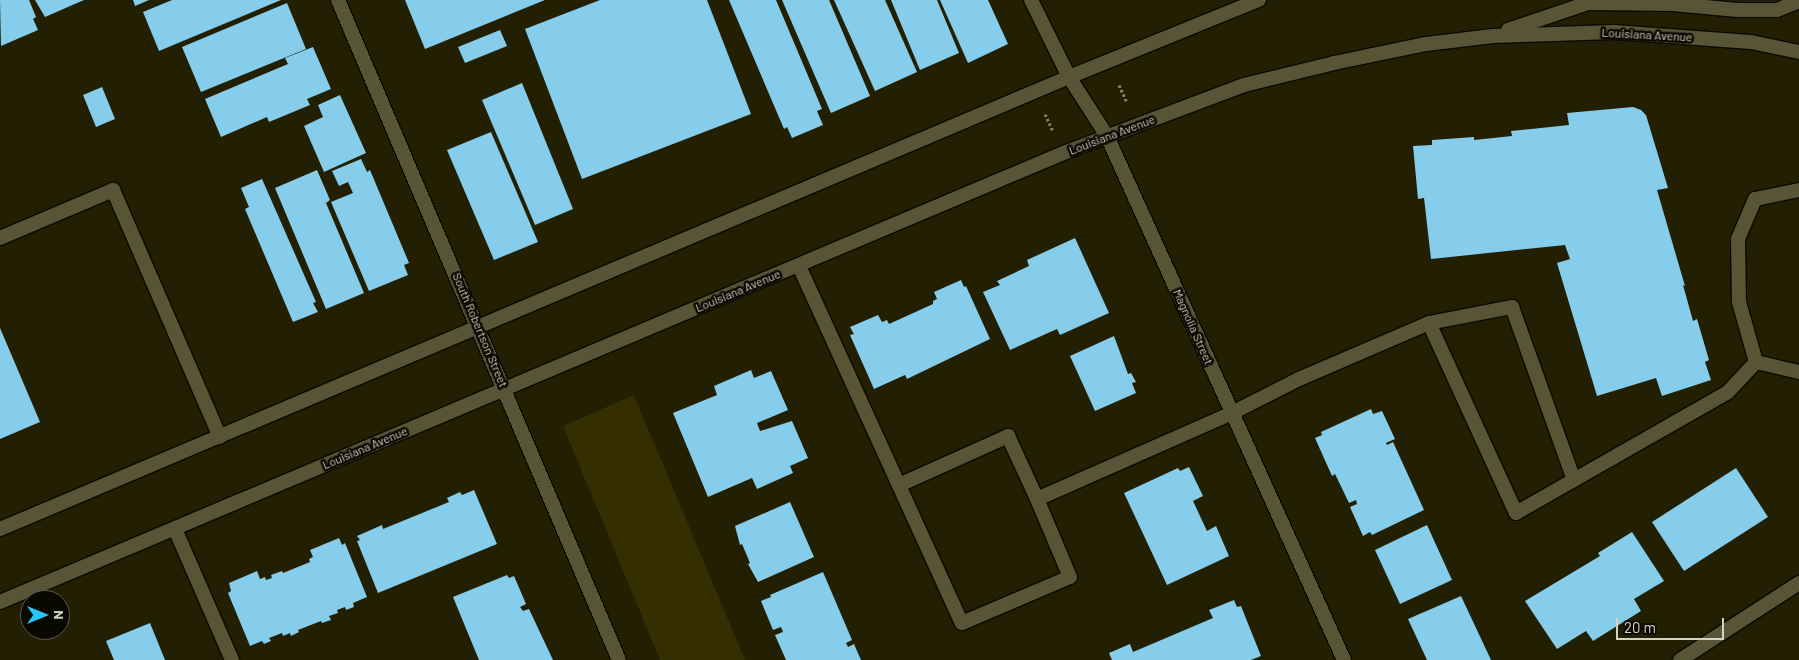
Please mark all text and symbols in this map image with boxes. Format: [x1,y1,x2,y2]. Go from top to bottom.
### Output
street label: Louisiana Avenue [1601,25,1693,45]
street label: Louisiana Avenue [1067,112,1157,158]
street label: Louisiana Avenue [693,267,783,315]
street label: South Robertson Street [449,271,511,389]
street label: Magnolia Street [1170,287,1216,367]
street label: Louisiana Avenue [320,424,410,472]
north arrow [20,590,70,640]
scale bar [1619,608,1726,640]
text: N [51,610,68,620]
text: 20 m [1624,618,1656,636]

